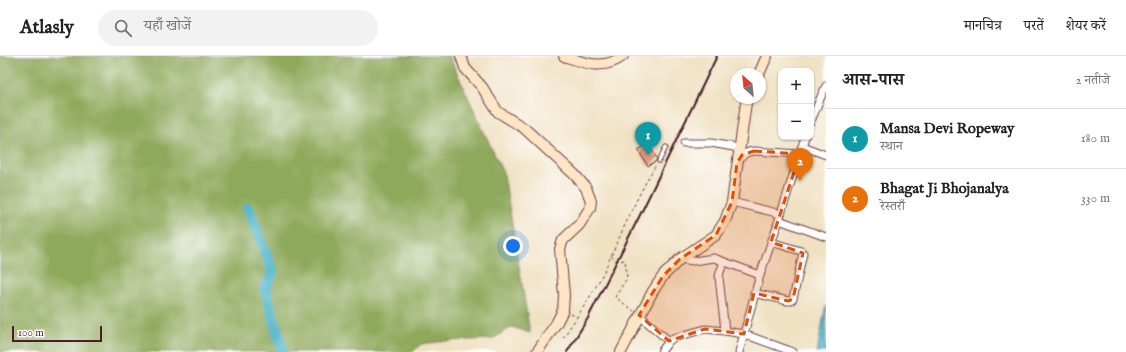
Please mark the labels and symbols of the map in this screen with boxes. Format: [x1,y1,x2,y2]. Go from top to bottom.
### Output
north arrow [730,68,766,104]
pin: 1 [635,122,661,155]
pin: 2 [787,148,813,181]
your location [503,236,523,256]
scale bar [12,324,102,343]

